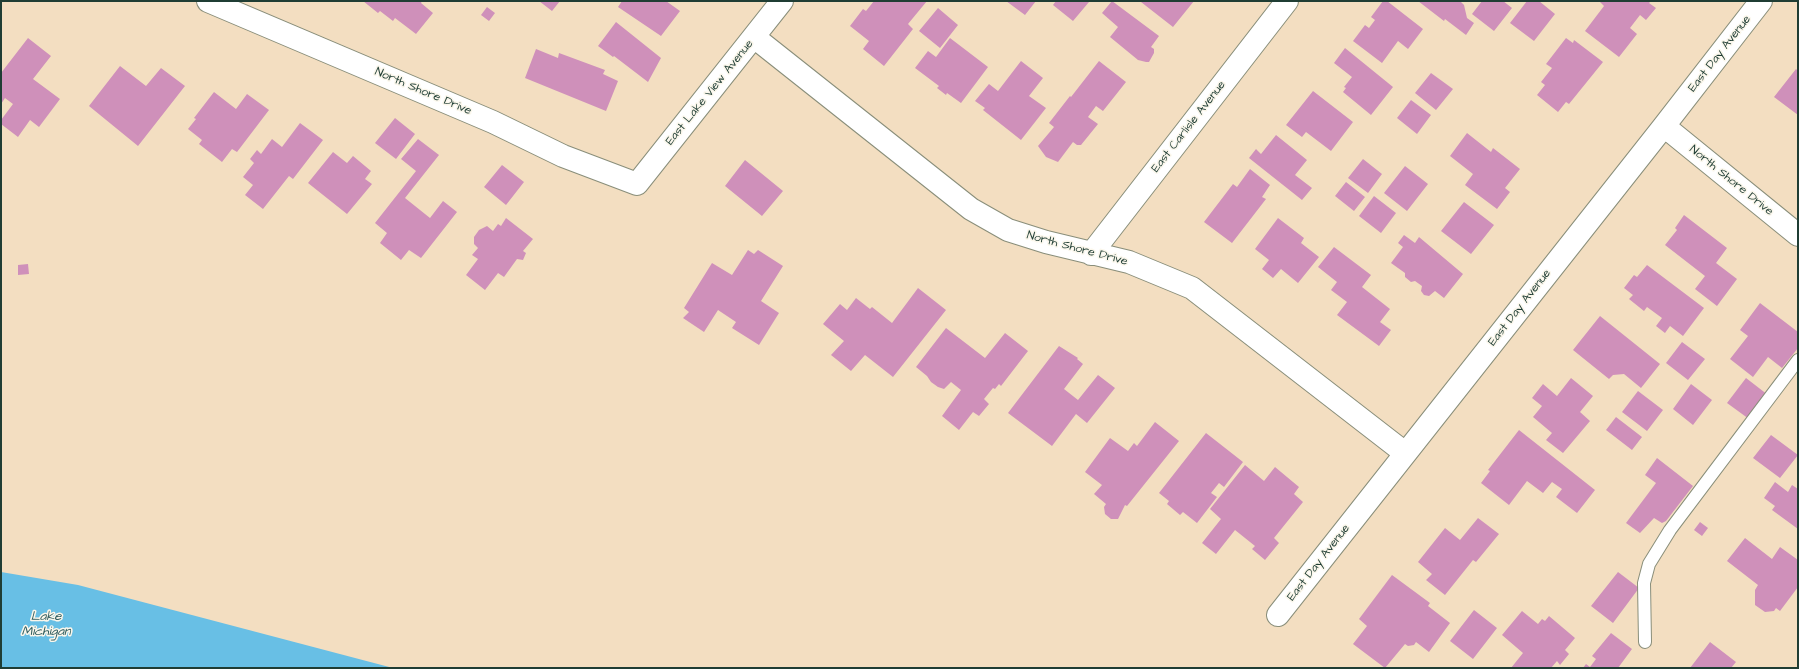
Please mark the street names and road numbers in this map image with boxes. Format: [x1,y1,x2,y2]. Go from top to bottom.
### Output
street label: East Day Avenue [1686,13,1754,95]
street label: East Lake View Avenue [663,37,757,149]
street label: North Shore Drive [372,65,474,119]
street label: East Carlisle Avenue [1149,78,1229,176]
street label: North Shore Drive [1686,143,1776,219]
street label: North Shore Drive [1025,229,1129,269]
street label: East Day Avenue [1486,267,1554,349]
street label: East Day Avenue [1285,522,1353,604]

